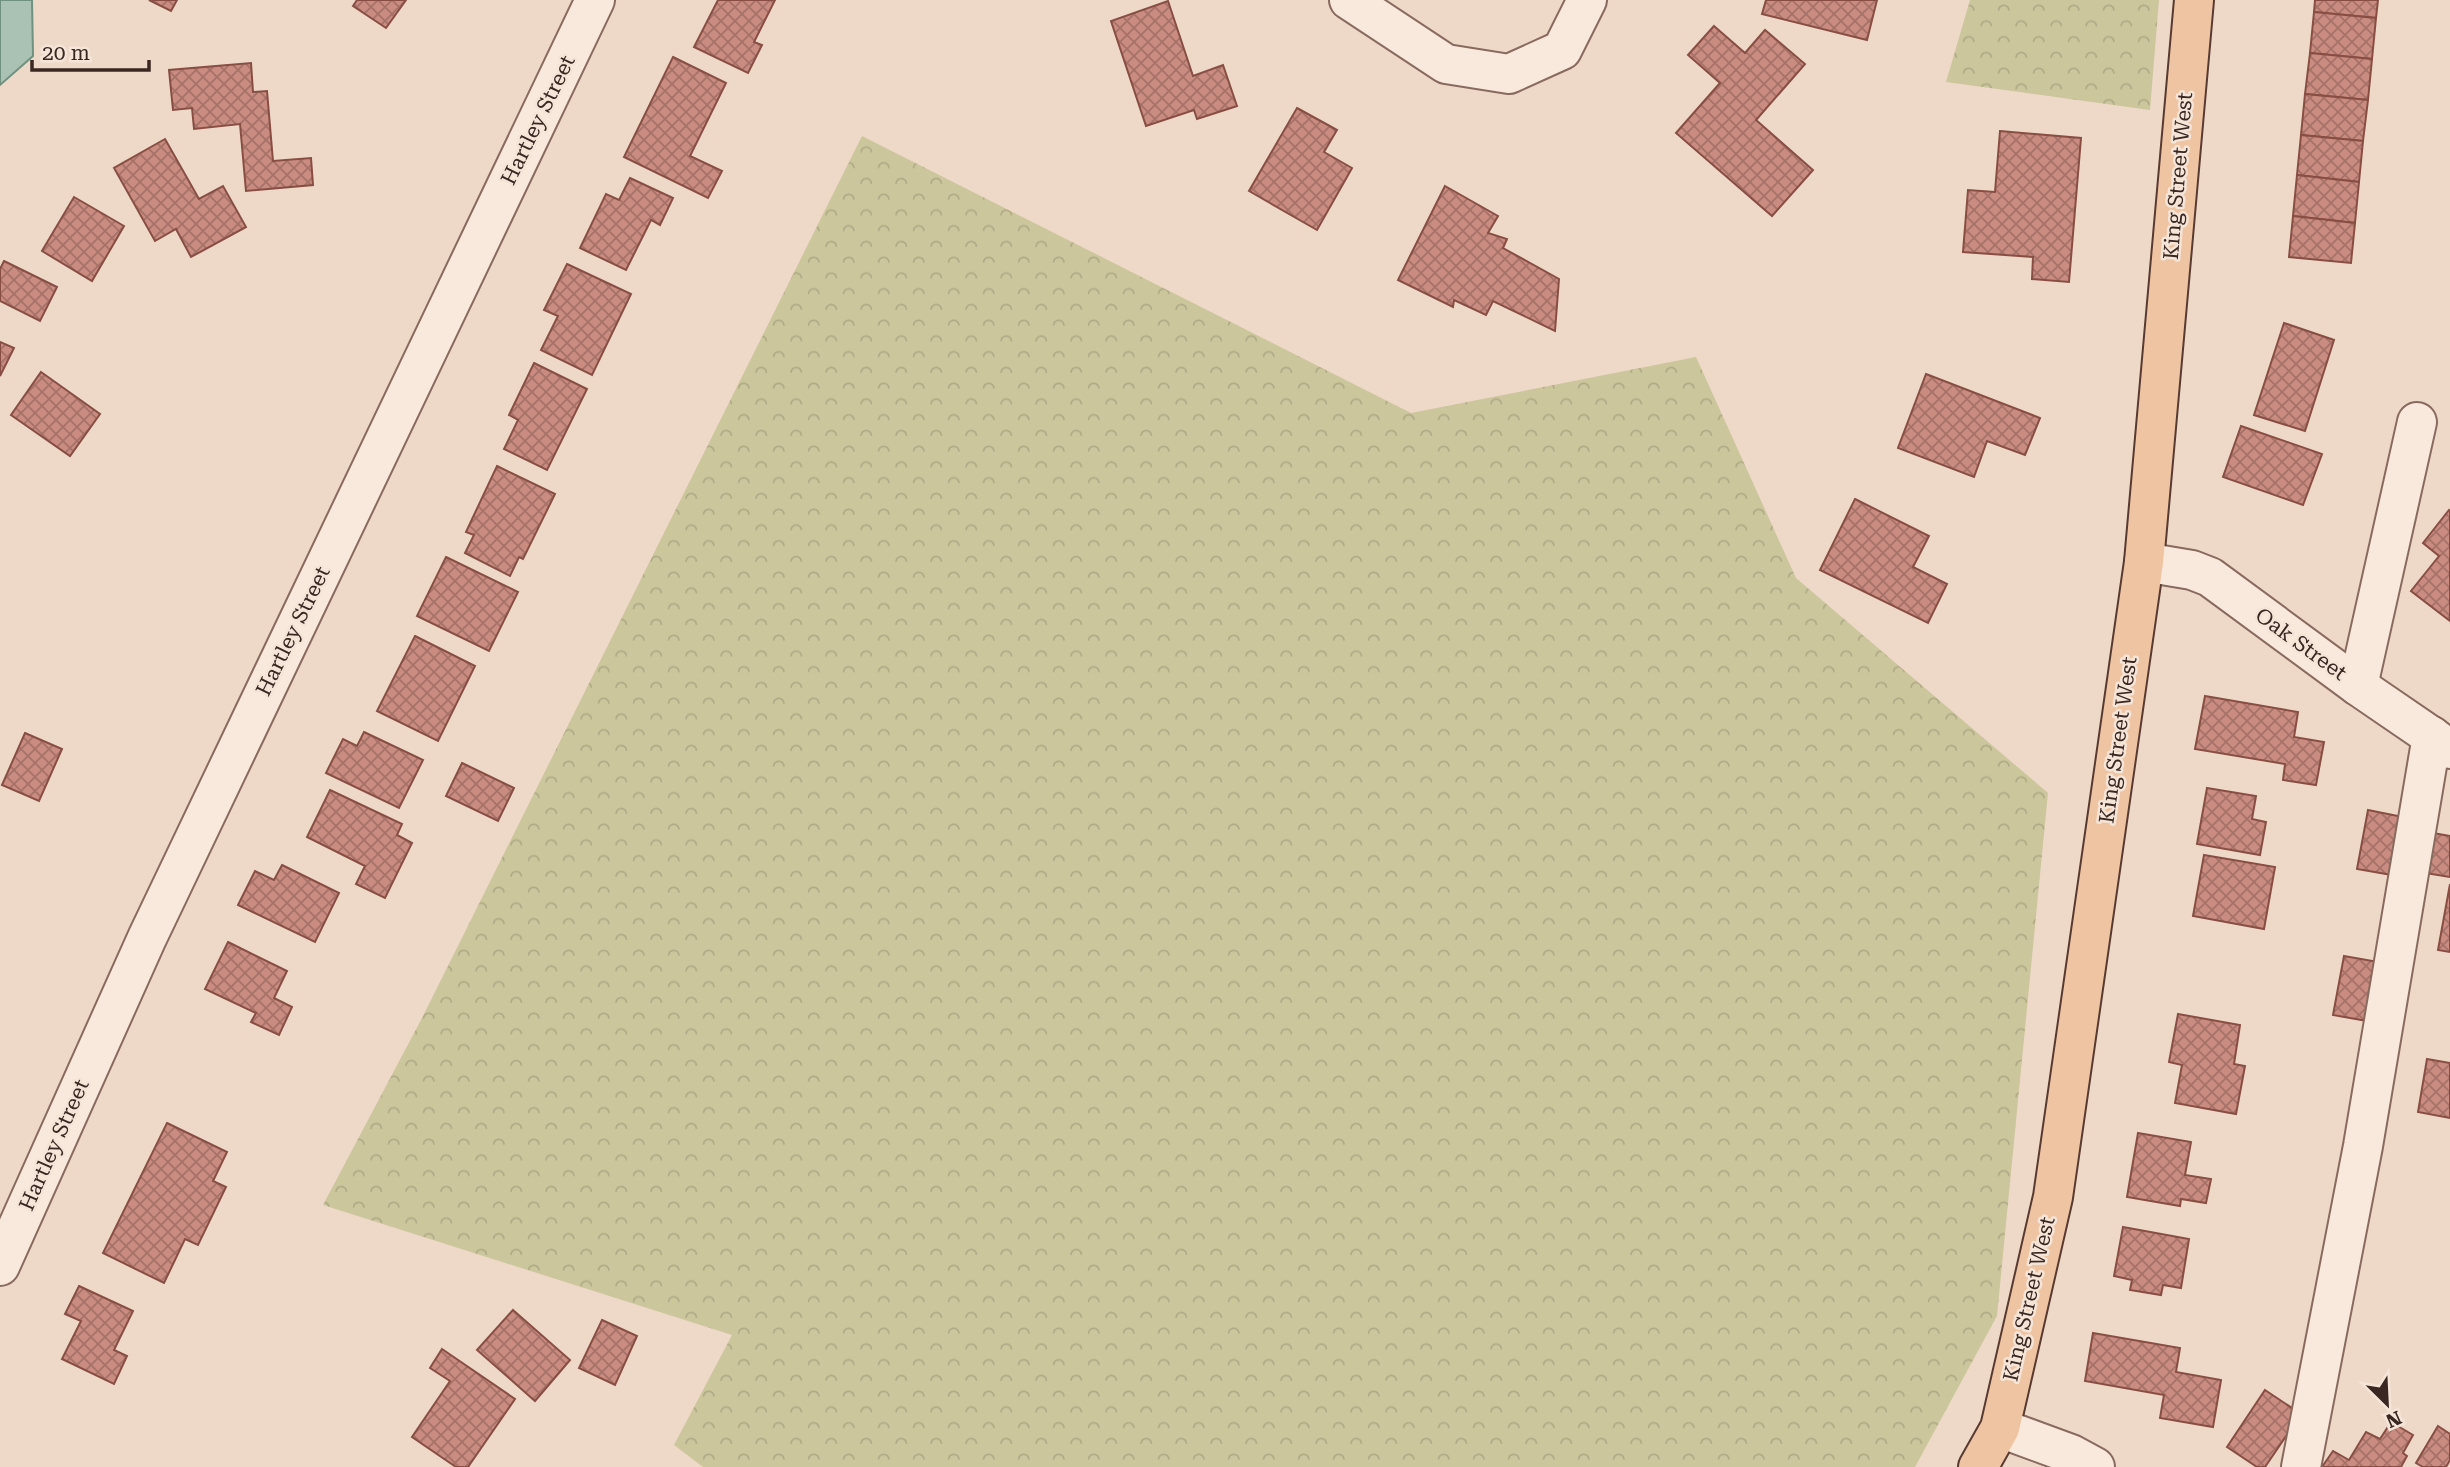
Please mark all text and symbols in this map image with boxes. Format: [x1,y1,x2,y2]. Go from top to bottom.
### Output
scale bar [32,28,149,72]
text: 20 m [42,41,90,65]
street label: Hartley Street [496,51,580,189]
street label: King Street West [2159,91,2197,261]
street label: Hartley Street [251,562,335,700]
street label: Oak Street [2251,603,2351,685]
street label: King Street West [2094,655,2142,825]
street label: Hartley Street [14,1075,94,1214]
street label: King Street West [1998,1214,2060,1384]
north arrow [2352,1369,2422,1439]
text: N [2382,1406,2405,1433]

